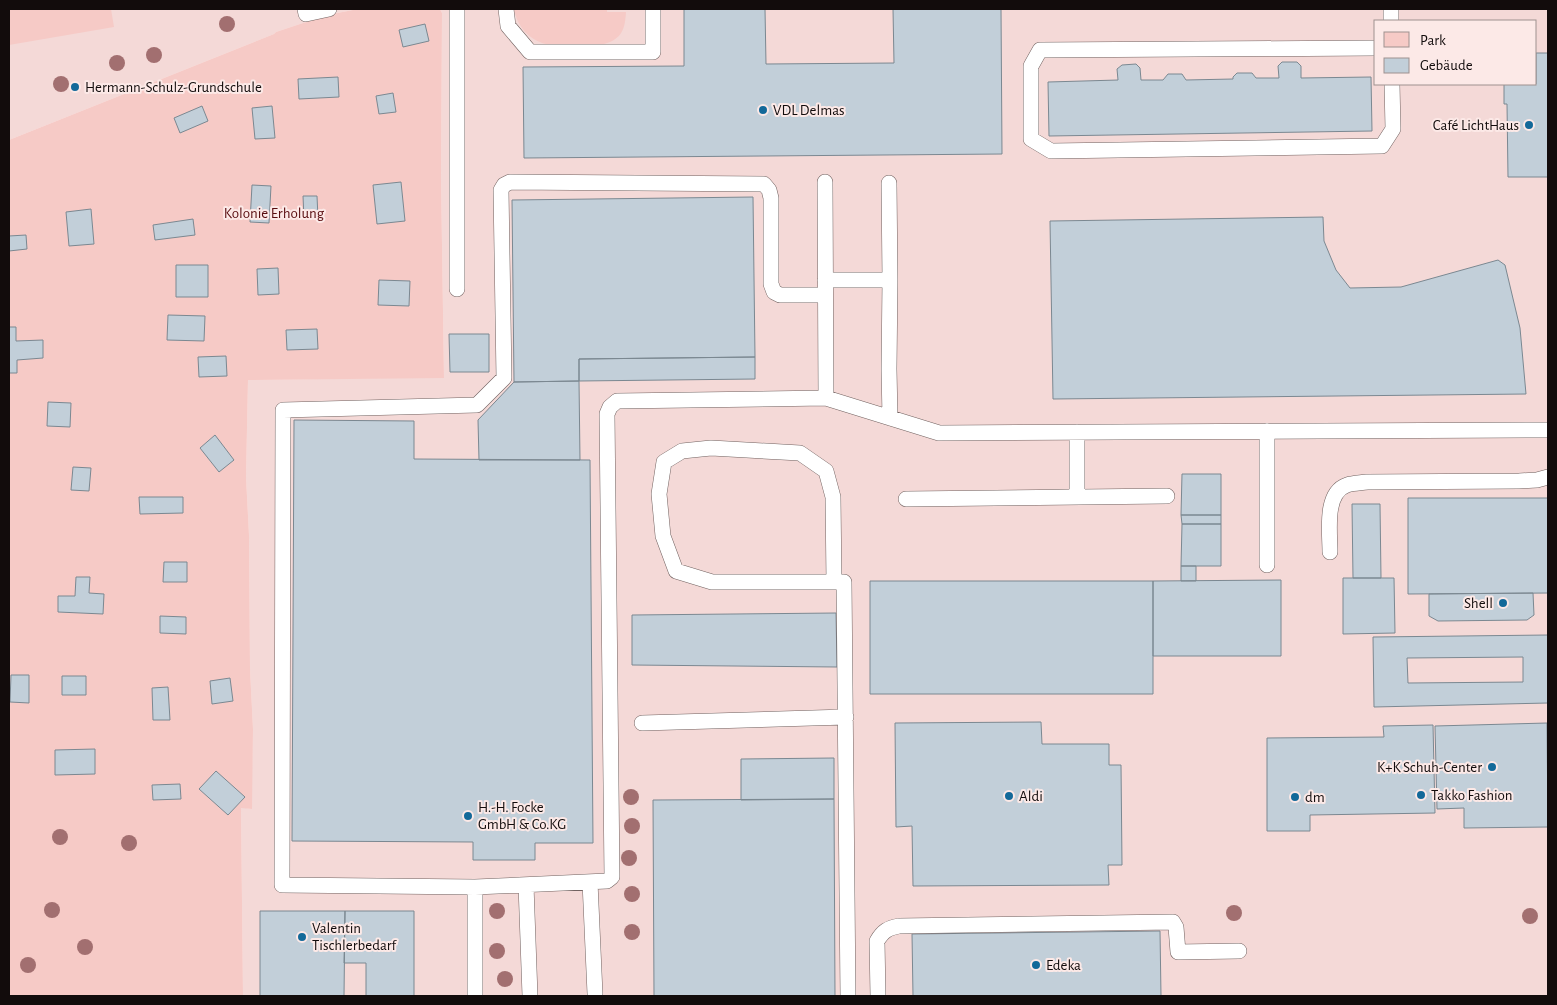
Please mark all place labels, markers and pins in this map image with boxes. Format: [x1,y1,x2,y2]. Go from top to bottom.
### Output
place label: Hermann-Schulz-Grundschule [85,80,262,95]
marker: Hermann-Schulz-Grundschule [69,81,81,93]
place label: VDL Delmas [773,103,845,118]
marker: VDL Delmas [757,104,769,116]
place label: Café LichtHaus [1433,118,1519,133]
marker: Café LichtHaus [1523,119,1535,131]
place label: Shell [1464,596,1493,611]
marker: Shell [1497,597,1509,609]
place label: K+K Schuh-Center [1377,760,1482,775]
marker: K+K Schuh-Center [1486,761,1498,773]
place label: Takko Fashion [1431,788,1513,803]
place label: Aldi [1019,789,1043,804]
marker: Takko Fashion [1415,789,1427,801]
marker: Aldi [1003,790,1015,802]
place label: dm [1305,790,1325,805]
marker: dm [1289,791,1301,803]
place label: H.-H. Focke GmbH & Co.KG [478,800,566,832]
marker: H.-H. Focke GmbH & Co.KG [462,810,474,822]
place label: Valentin Tischlerbedarf [312,921,398,953]
marker: Valentin Tischlerbedarf [296,931,308,943]
place label: Edeka [1046,958,1081,973]
marker: Edeka [1030,959,1042,971]

